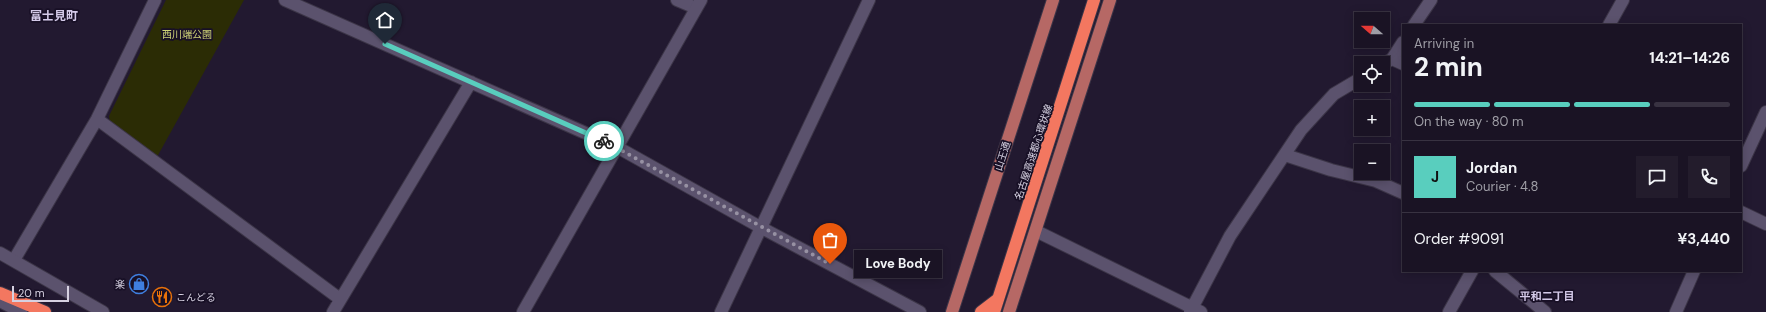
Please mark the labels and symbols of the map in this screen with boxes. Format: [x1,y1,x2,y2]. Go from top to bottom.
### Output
pin [368,3,402,44]
district label: 富士見町 [30,8,78,24]
north arrow [1354,12,1390,48]
park label: 西川端公園 [162,28,212,41]
street label: 名古屋高速都心環状線 [1012,103,1055,202]
courier [584,121,624,161]
street label: 山王通 [992,140,1013,172]
pin [813,223,847,264]
callout: Love Body [854,250,942,278]
shop icon: 楽 [128,273,150,295]
place label: 楽 [115,278,125,291]
scale bar [12,284,69,303]
restaurant icon: こんどる [151,286,173,308]
district label: 平和二丁目 [1520,289,1575,303]
place label: こんどる [176,291,216,304]

